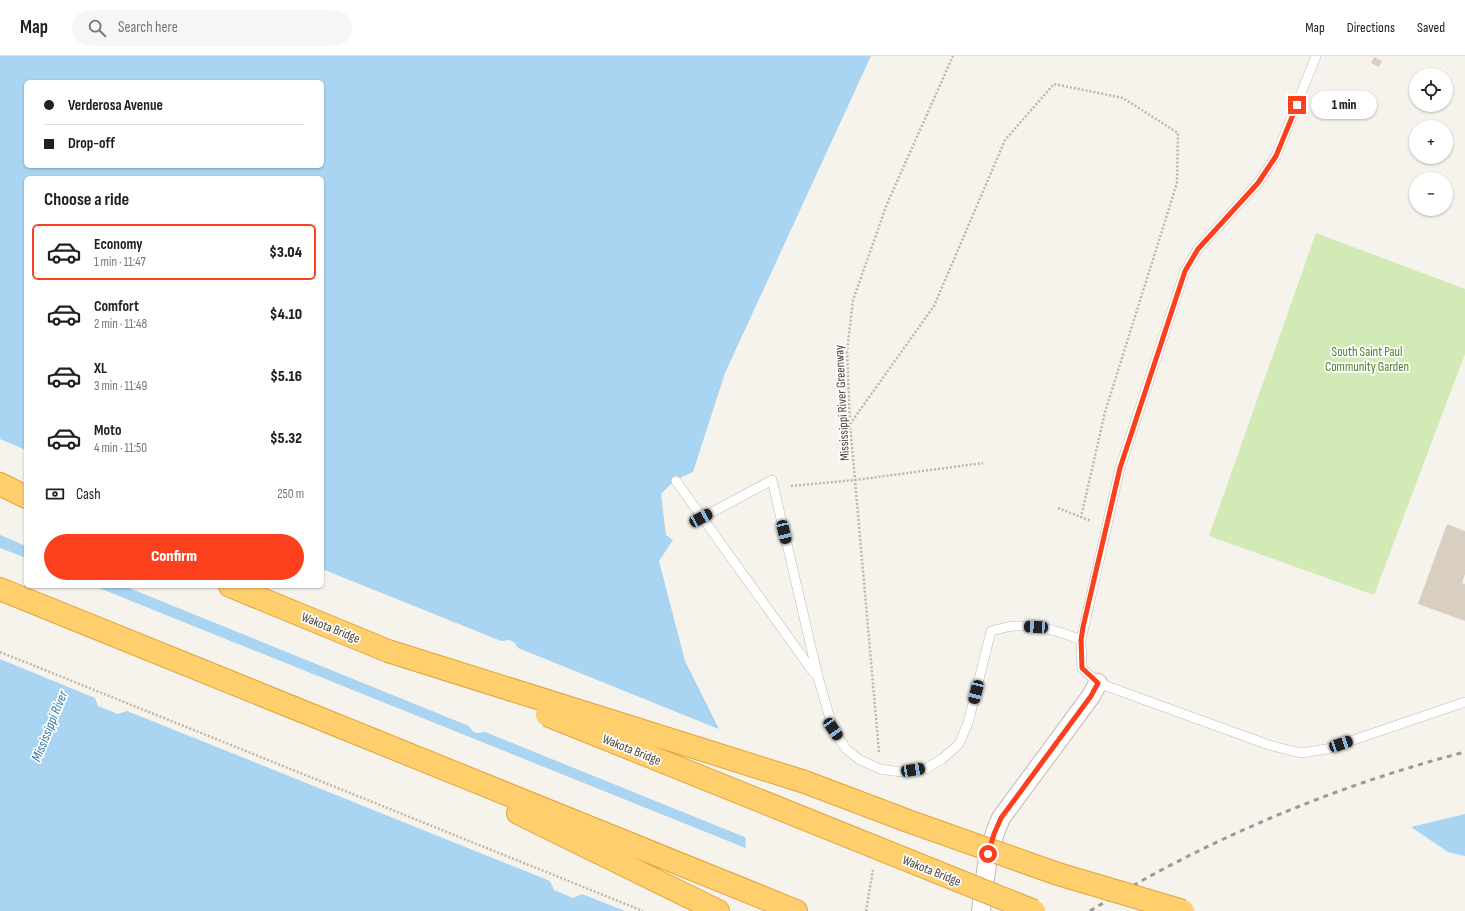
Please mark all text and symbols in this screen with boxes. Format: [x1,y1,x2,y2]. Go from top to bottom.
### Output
search box [72,10,352,46]
text: Map [20,16,48,39]
icon: search [86,17,108,39]
text: Search here [118,18,178,37]
text: Map [1305,19,1325,36]
text: Directions [1347,19,1395,36]
text: Saved [1417,19,1445,36]
map controls [1409,68,1453,216]
button: locate [1409,68,1453,112]
callout: 1 min [1311,91,1377,119]
text: Verderosa Avenue [68,96,163,115]
route end [1288,96,1306,114]
text: 1 min [1332,97,1356,113]
button: + [1409,120,1453,164]
text: Drop-off [68,134,115,153]
button: − [1409,172,1453,216]
text: Choose a ride [44,189,129,210]
icon: car [46,234,82,270]
text: Economy [94,235,143,254]
text: $3.04 [269,243,302,262]
text: 1 min · 11:47 [94,254,146,270]
icon: car [46,296,82,332]
text: Comfort [94,297,139,316]
text: $4.10 [270,305,302,324]
text: 2 min · 11:48 [94,316,147,332]
park label: South Saint Paul Community Garden [1325,344,1409,375]
street label: Mississippi River Greenway [831,345,853,461]
icon: car [46,358,82,394]
text: XL [94,359,107,378]
text: $5.16 [270,367,302,386]
text: 3 min · 11:49 [94,378,147,394]
icon: car [46,420,82,456]
text: Moto [94,421,121,440]
text: $5.32 [270,429,302,448]
text: 4 min · 11:50 [94,440,147,456]
icon: cash [44,483,66,505]
text: Cash [76,485,101,504]
text: 250 m [277,486,304,502]
car [688,507,714,529]
car [775,519,793,545]
button: Confirm [44,534,304,580]
street label: Wakota Bridge [299,609,362,647]
car [1024,620,1048,634]
car [967,679,985,705]
water label: Mississippi River [28,687,72,764]
car [821,716,845,742]
street label: Wakota Bridge [600,731,663,769]
car [1328,734,1354,754]
car [900,762,926,778]
route start [979,845,997,863]
street label: Wakota Bridge [900,852,963,890]

